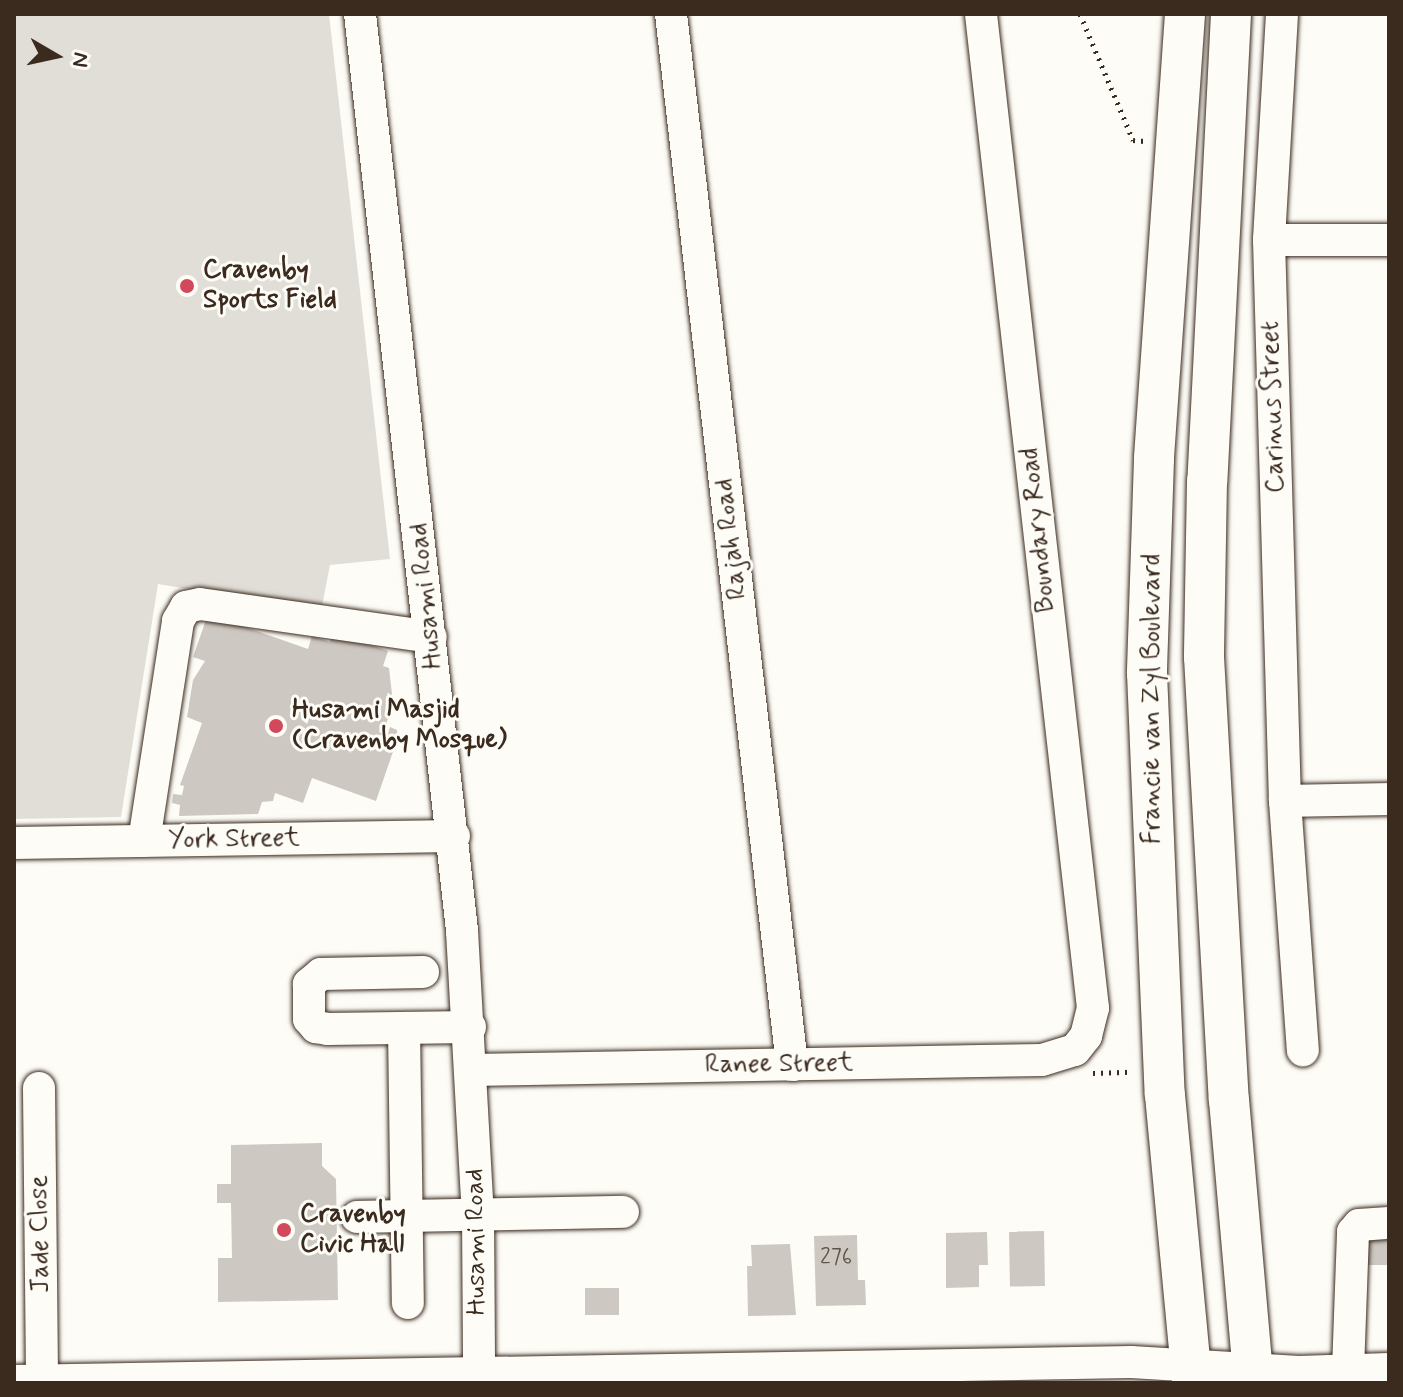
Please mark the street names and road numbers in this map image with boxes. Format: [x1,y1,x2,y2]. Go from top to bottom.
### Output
street label: Carinus Street [1255,318,1293,496]
street label: Boundary Road [1015,447,1063,613]
street label: Rajah Road [709,476,755,602]
street label: Husami Road [404,521,450,671]
street label: Francie van Zyl Boulevard [1137,555,1169,843]
street label: York Street [168,823,300,857]
street label: Ranee Street [704,1048,854,1082]
street label: Husami Road [460,1168,494,1316]
street label: Jade Close [24,1175,58,1293]

